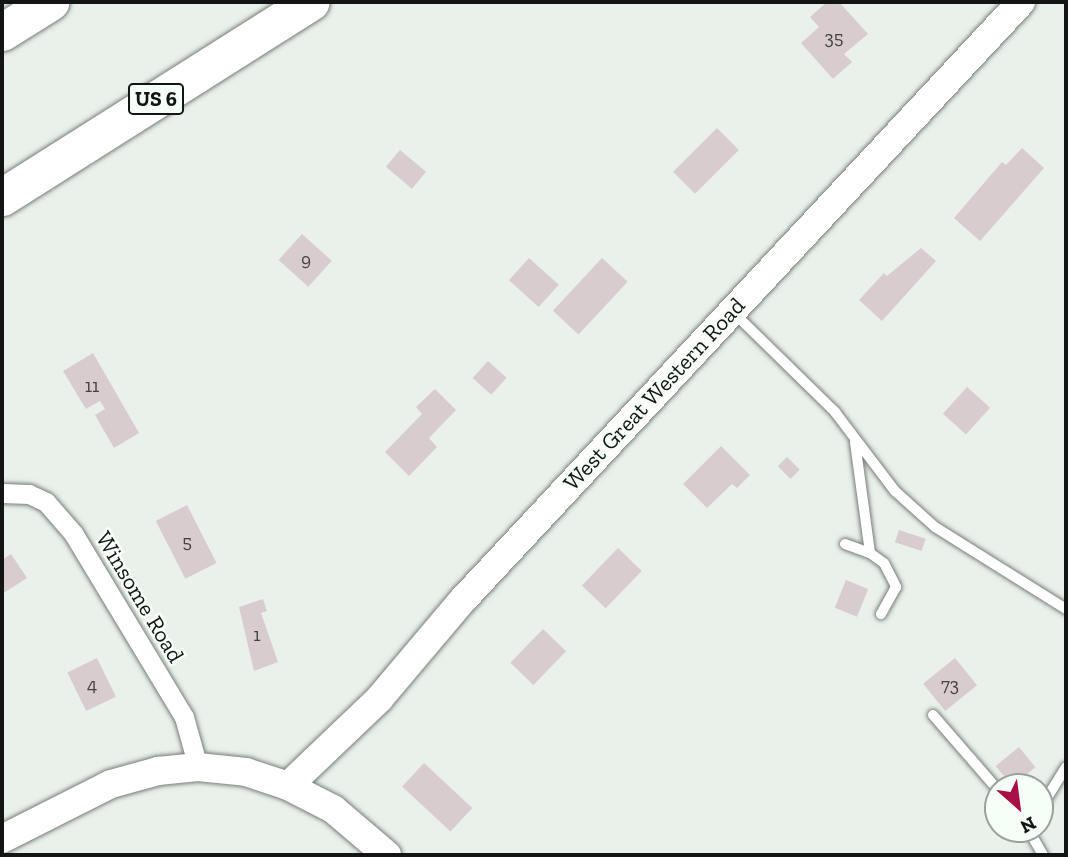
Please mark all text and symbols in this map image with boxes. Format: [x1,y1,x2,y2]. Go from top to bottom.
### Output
house number: 35 [824,27,844,49]
road number: US 6 [128,82,184,116]
house number: 9 [301,249,311,271]
street label: West Great Western Road [557,292,751,496]
house number: 11 [85,375,99,397]
street label: Winsome Road [90,526,190,668]
house number: 5 [182,531,192,553]
house number: 1 [253,624,261,646]
house number: 4 [87,674,97,696]
house number: 73 [941,674,959,696]
north arrow [984,773,1054,843]
text: N [1016,812,1040,839]

